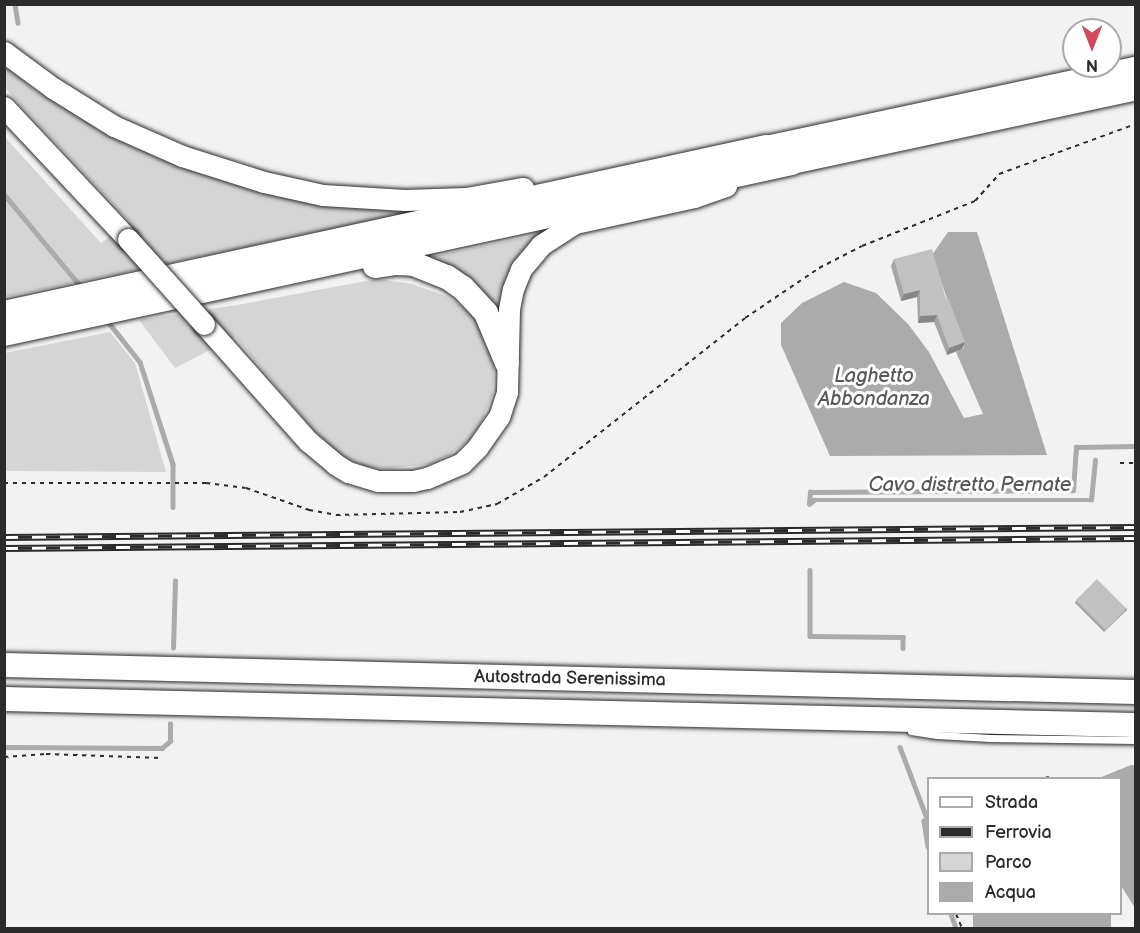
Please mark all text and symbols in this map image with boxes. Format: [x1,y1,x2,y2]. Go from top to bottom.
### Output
north arrow [1062,18,1122,78]
text: N [1086,55,1098,74]
water label: Laghetto Abbondanza [818,365,930,412]
water label: Cavo distretto Pernate [869,473,1071,497]
street label: Autostrada Serenissima [474,667,666,691]
legend [927,777,1122,915]
text: Strada [985,792,1038,813]
text: Ferrovia [985,822,1052,843]
text: Parco [985,852,1032,873]
text: Acqua [985,882,1036,903]

